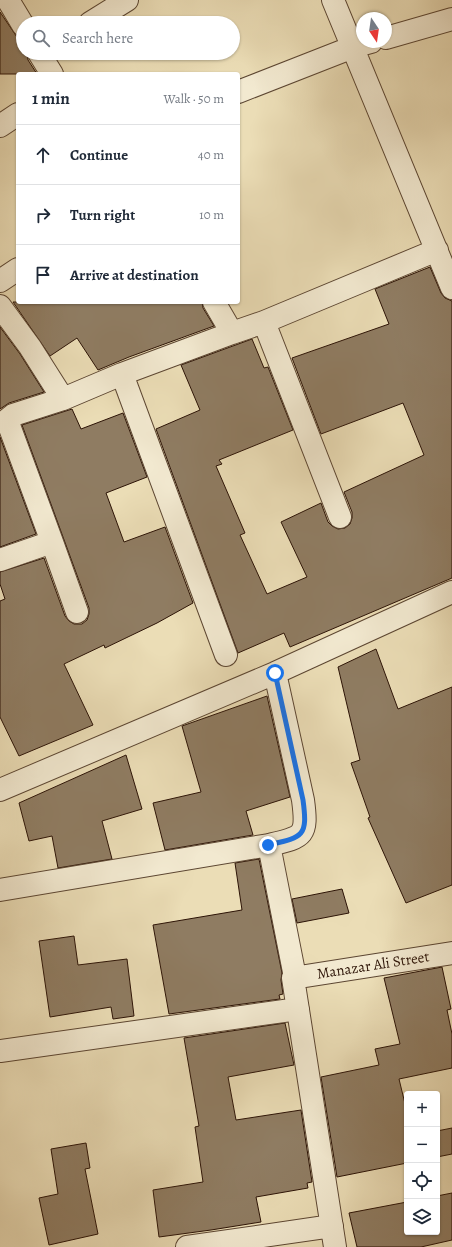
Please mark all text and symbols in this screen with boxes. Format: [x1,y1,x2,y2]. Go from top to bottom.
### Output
north arrow [356,12,392,48]
search box [16,16,240,60]
icon: search [30,27,52,49]
text: Search here [62,28,133,48]
text: 1 min [32,87,70,110]
text: Walk · 50 m [164,90,224,107]
icon: ahead [32,144,54,166]
text: Continue [70,145,128,165]
text: 40 m [198,146,224,163]
icon: right [32,204,54,226]
text: Turn right [70,205,135,225]
text: 10 m [199,206,224,223]
icon: arrive [32,264,54,286]
text: Arrive at destination [70,265,199,285]
route start [266,664,284,682]
route end [259,836,277,854]
street label: Manazar Ali Street [315,946,431,984]
map controls [404,1091,440,1235]
button: + [404,1091,440,1127]
button: − [404,1127,440,1163]
button: locate [404,1163,440,1199]
button: layers [404,1199,440,1235]

